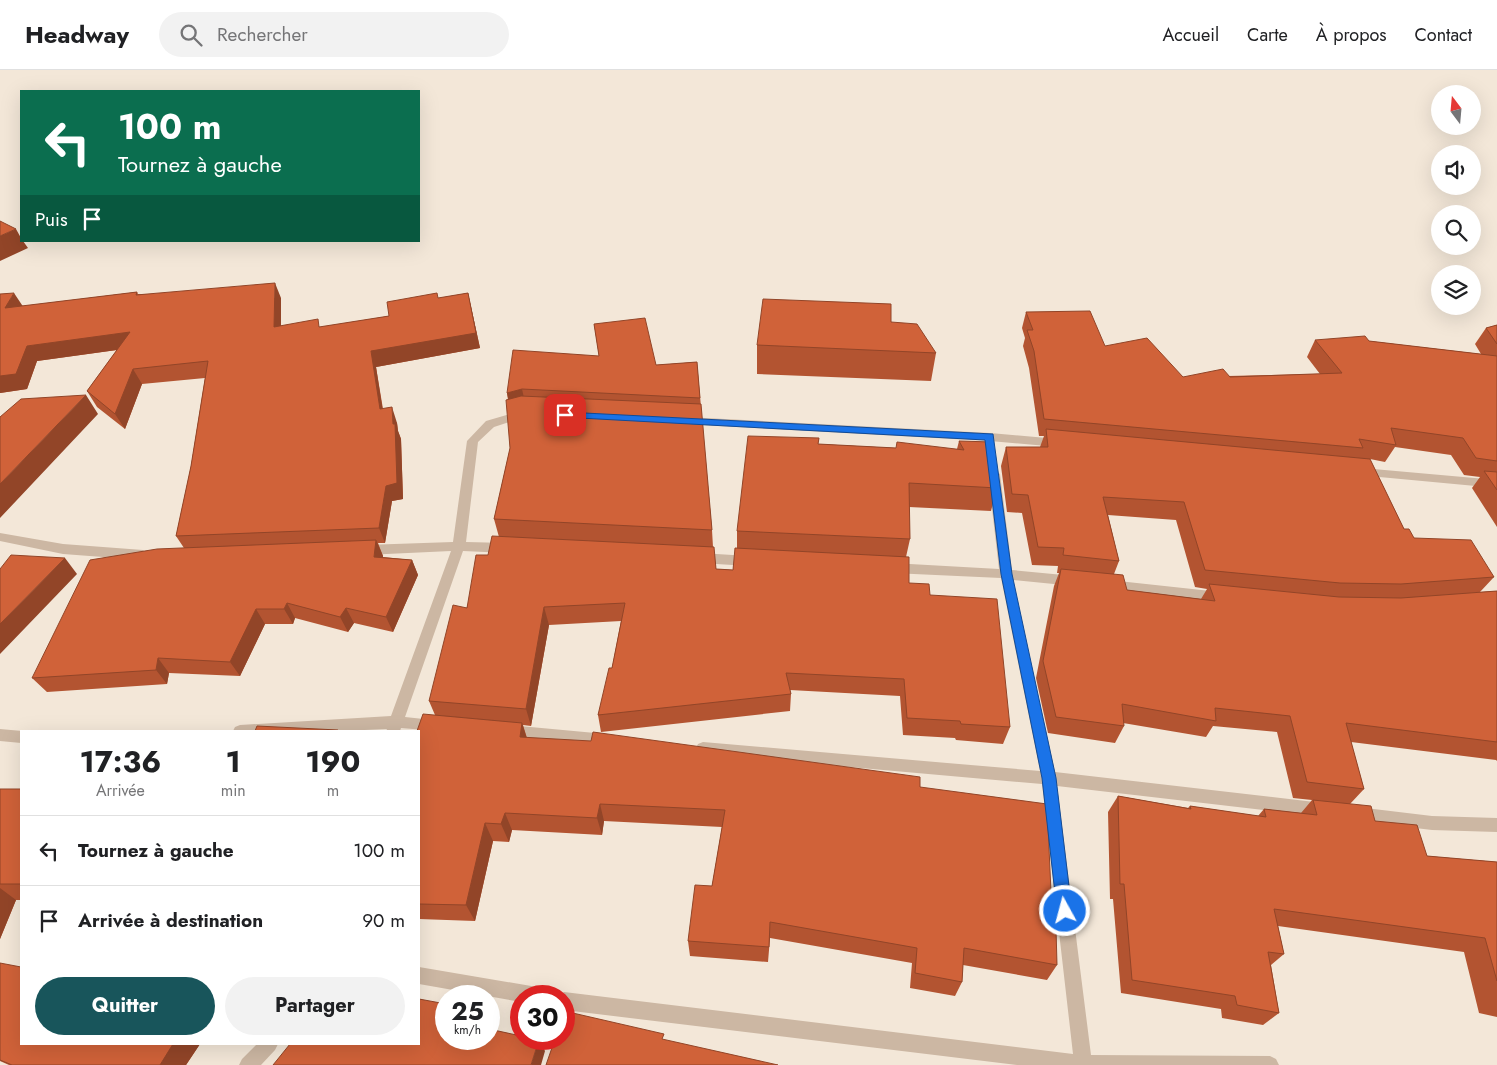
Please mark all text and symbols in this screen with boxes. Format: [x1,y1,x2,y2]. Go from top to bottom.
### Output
search box [159,12,509,57]
text: Headway [25,17,129,52]
icon: search [177,21,205,49]
text: Rechercher [217,21,308,48]
text: Accueil [1162,22,1219,48]
text: Carte [1247,22,1288,48]
text: À propos [1316,22,1386,48]
text: Contact [1414,22,1472,48]
north arrow [1431,85,1481,135]
map controls [1431,85,1481,315]
text: 100 m [118,102,221,152]
icon: left [35,110,100,175]
button: sound [1431,145,1481,195]
text: Tournez à gauche [118,148,282,180]
icon: arrive [78,205,106,233]
button: search [1431,205,1481,255]
text: Puis [35,206,68,233]
button: layers [1431,265,1481,315]
pin [544,394,586,436]
icon: arrive [551,401,579,429]
text: 17:36 [80,740,161,783]
text: 1 [226,740,241,783]
text: 190 [305,740,360,783]
text: Arrivée [96,779,145,802]
text: min [221,779,246,802]
text: m [327,779,339,802]
icon: left [35,837,63,865]
text: Tournez à gauche [78,837,234,864]
text: 100 m [353,837,405,864]
position arrow [1038,884,1090,936]
icon: arrive [35,907,63,935]
text: Arrivée à destination [78,907,263,934]
text: 90 m [362,907,405,934]
button: Quitter [35,977,215,1035]
button: Partager [225,977,405,1035]
speed limit sign: 30 [510,985,575,1050]
text: 25 [451,993,484,1029]
text: km/h [454,1021,481,1039]

